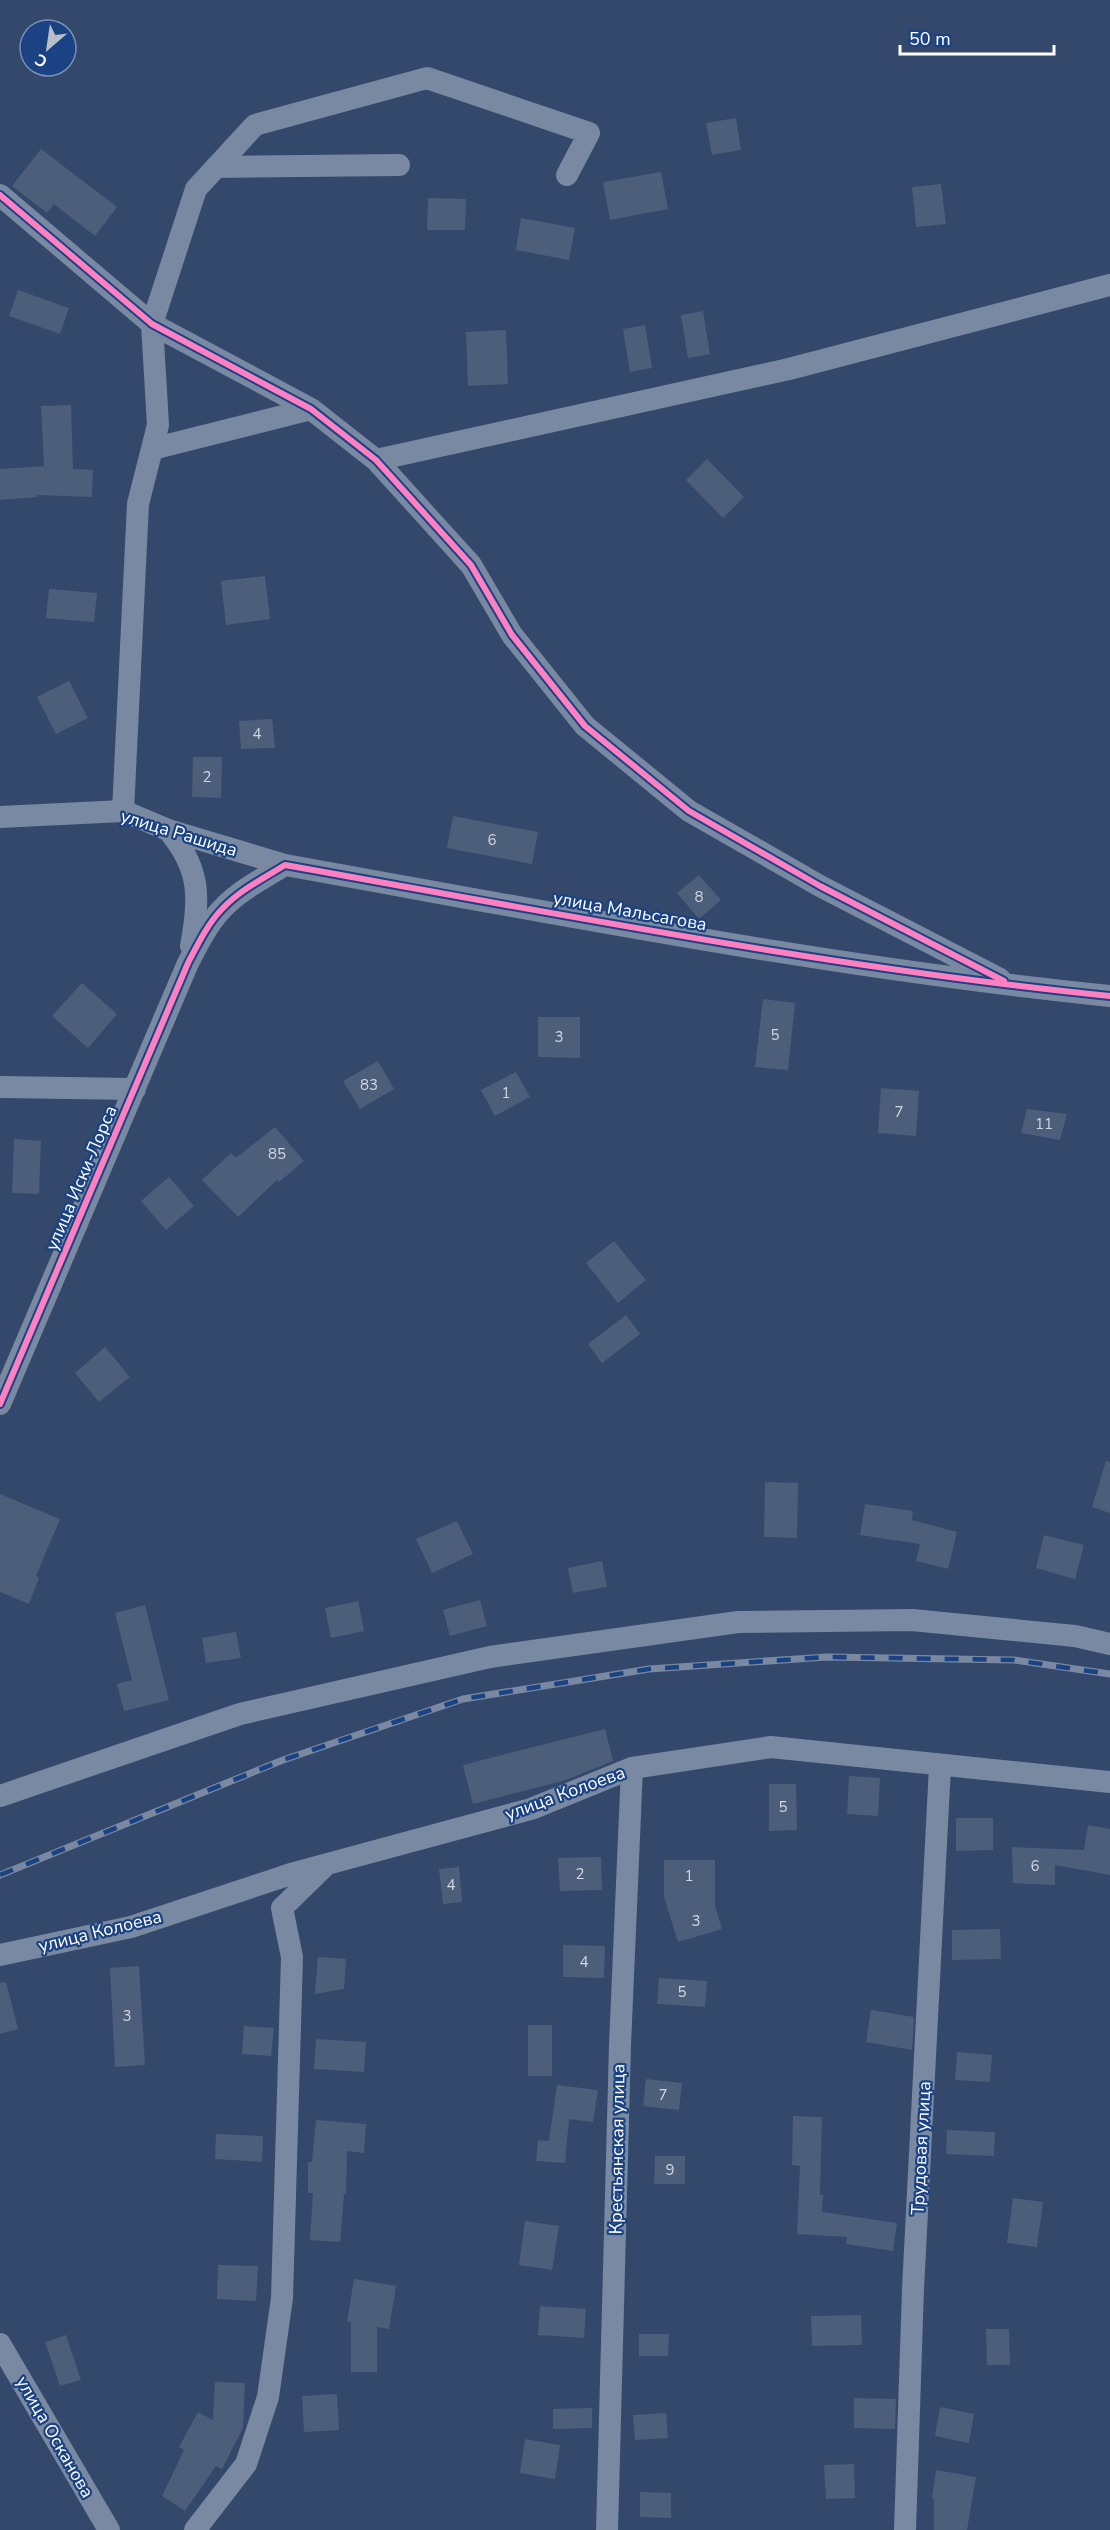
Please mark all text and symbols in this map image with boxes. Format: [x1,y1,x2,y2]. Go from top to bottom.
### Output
north arrow [18,18,78,78]
scale bar [900,18,1054,56]
text: 50 m [909,27,951,51]
text: С [31,48,51,73]
house number: 4 [252,724,262,744]
house number: 2 [202,767,212,787]
street label: улица Рашида [118,804,240,862]
house number: 6 [487,830,497,850]
street label: улица Мальсагова [551,886,709,936]
house number: 8 [694,887,704,907]
house number: 5 [770,1025,780,1045]
house number: 3 [554,1027,564,1047]
house number: 83 [360,1075,378,1095]
house number: 1 [501,1083,511,1103]
street label: улица Иски-Лорса [40,1102,122,1254]
house number: 7 [894,1102,904,1122]
house number: 11 [1035,1114,1053,1134]
house number: 85 [268,1144,286,1164]
street label: улица Колоева [502,1760,628,1826]
house number: 5 [778,1797,788,1817]
house number: 6 [1030,1856,1040,1876]
house number: 2 [575,1864,585,1884]
house number: 1 [684,1866,694,1886]
house number: 4 [446,1875,456,1895]
street label: улица Колоева [36,1904,164,1958]
house number: 3 [691,1911,701,1931]
house number: 4 [579,1952,589,1972]
house number: 5 [677,1982,687,2002]
house number: 3 [122,2006,132,2026]
street label: Крестьянская улица [604,2063,630,2235]
street label: Трудовая улица [906,2080,936,2216]
house number: 7 [658,2085,668,2105]
house number: 9 [665,2160,675,2180]
street label: улица Осканова [10,2372,100,2502]

